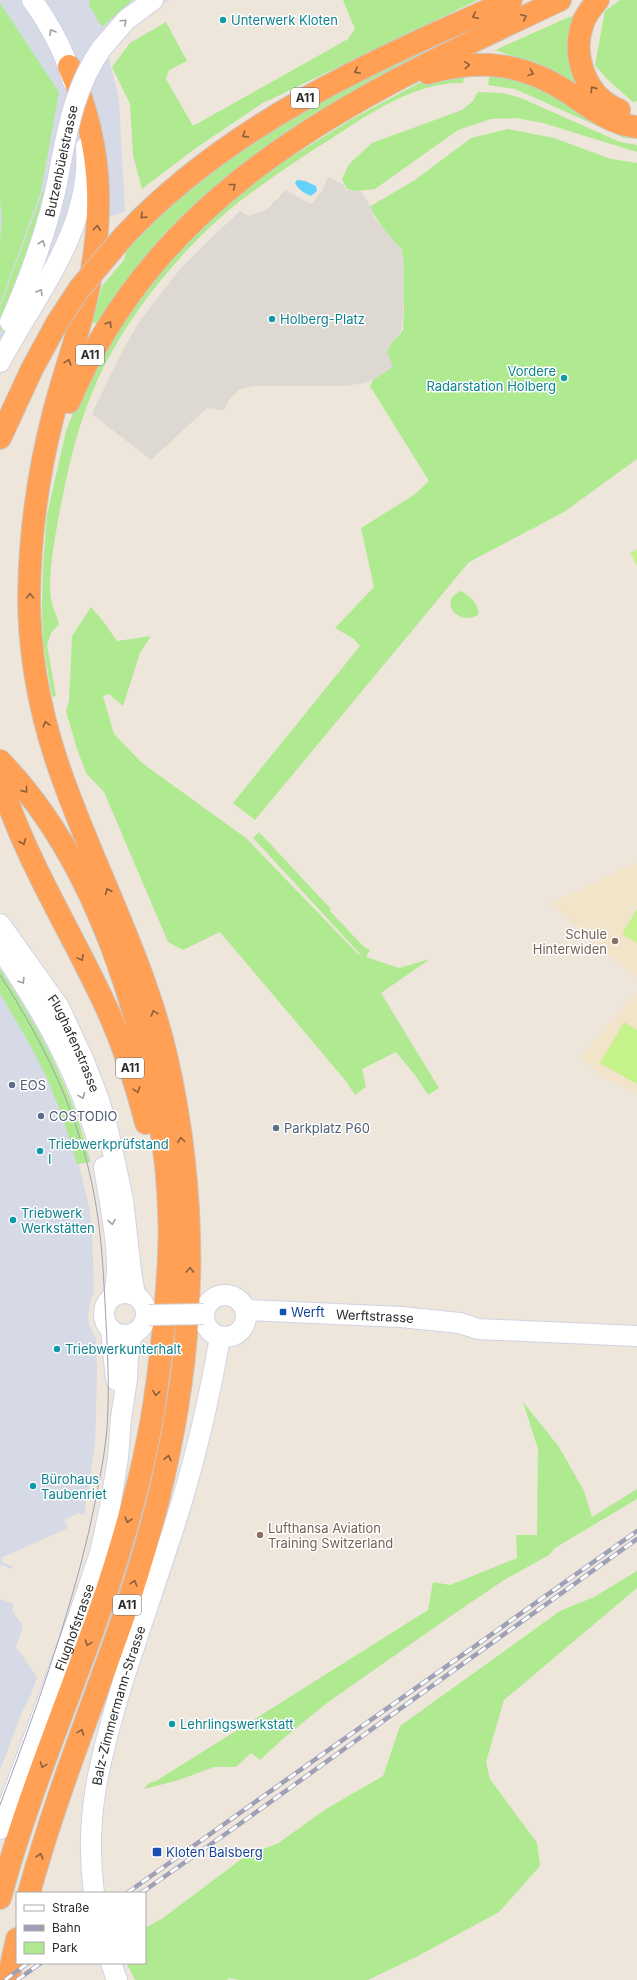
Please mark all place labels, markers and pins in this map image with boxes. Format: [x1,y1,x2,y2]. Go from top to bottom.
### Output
place label: Unterwerk Kloten [231,12,338,28]
marker: Unterwerk Kloten [218,15,228,25]
place label: Holberg-Platz [280,311,365,327]
marker: Holberg-Platz [267,314,277,324]
place label: Vordere Radarstation Holberg [426,363,556,394]
marker: Vordere Radarstation Holberg [559,373,569,383]
place label: Schule Hinterwiden [533,926,607,957]
marker: Schule Hinterwiden [610,936,620,946]
place label: EOS [20,1077,46,1093]
marker: EOS [7,1080,17,1090]
place label: COSTODIO [49,1108,118,1124]
marker: COSTODIO [36,1111,46,1121]
place label: Parkplatz P60 [284,1120,370,1136]
marker: Parkplatz P60 [271,1123,281,1133]
place label: Triebwerkprüfstand I [48,1136,169,1167]
marker: Triebwerkprüfstand I [35,1146,45,1156]
place label: Triebwerk Werkstätten [21,1205,95,1236]
marker: Triebwerk Werkstätten [8,1215,18,1225]
place label: Werft [291,1304,324,1320]
marker: Werft [278,1307,288,1317]
place label: Triebwerkunterhalt [65,1341,181,1357]
marker: Triebwerkunterhalt [52,1344,62,1354]
place label: Bürohaus Taubenriet [41,1471,107,1502]
marker: Bürohaus Taubenriet [28,1481,38,1491]
place label: Lufthansa Aviation Training Switzerland [268,1520,393,1551]
marker: Lufthansa Aviation Training Switzerland [255,1530,265,1540]
place label: Lehrlingswerkstatt [180,1716,293,1732]
marker: Lehrlingswerkstatt [167,1719,177,1729]
place label: Kloten Balsberg [166,1844,263,1860]
marker: Kloten Balsberg [151,1846,163,1858]

